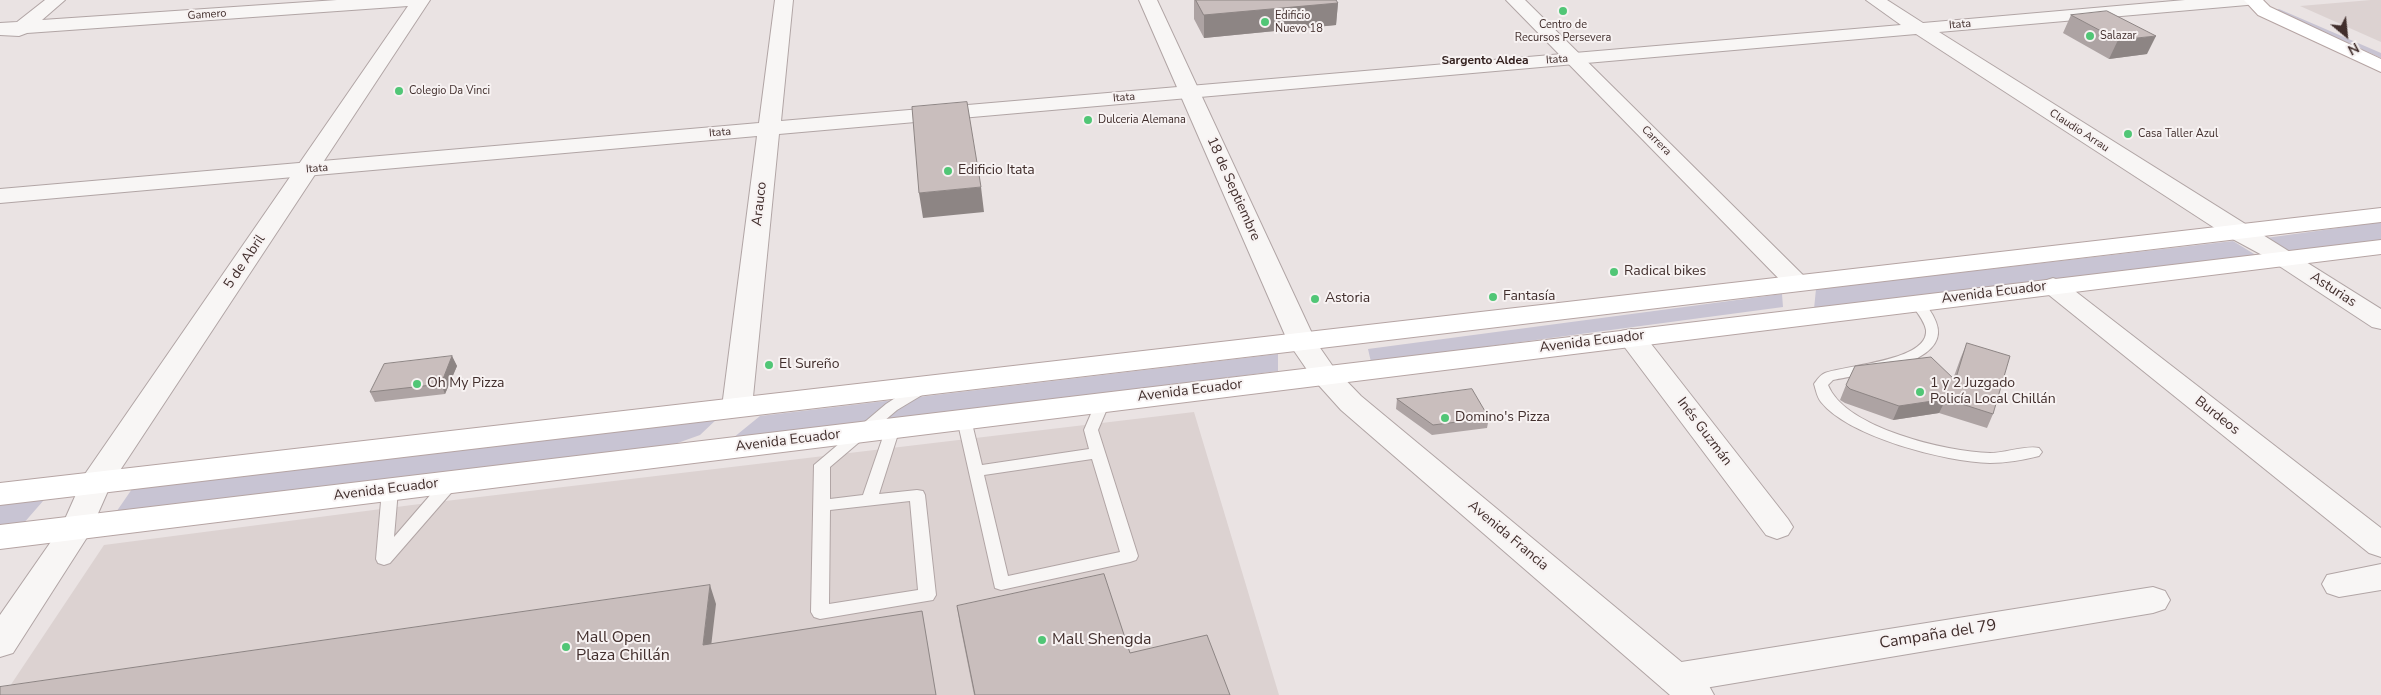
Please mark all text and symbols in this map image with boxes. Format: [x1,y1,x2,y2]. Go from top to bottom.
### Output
marker: Centro de Recursos Persevera [1557,5,1569,17]
street label: Gamero [187,7,227,23]
place label: Edificio Nuevo 18 [1275,9,1323,35]
north arrow [2321,10,2371,60]
marker: Edificio Nuevo 18 [1259,16,1271,28]
street label: Itata [1948,17,1972,33]
place label: Centro de Recursos Persevera [1515,18,1611,44]
place label: Salazar [2100,29,2136,43]
marker: Salazar [2084,30,2096,42]
text: N [2344,38,2362,60]
street label: Itata [1545,52,1569,68]
district label: Sargento Aldea [1441,54,1529,68]
place label: Colegio Da Vinci [409,84,490,98]
marker: Colegio Da Vinci [393,85,405,97]
street label: Itata [1112,90,1136,106]
street label: Claudio Arrau [2047,107,2111,155]
place label: Dulceria Alemana [1098,113,1186,127]
marker: Dulceria Alemana [1082,114,1094,126]
street label: Carrera [1638,123,1674,159]
street label: Itata [708,125,732,141]
place label: Casa Taller Azul [2138,127,2218,141]
marker: Casa Taller Azul [2122,128,2134,140]
street label: 18 de Septiembre [1203,134,1263,244]
street label: Itata [305,161,329,177]
place label: Edificio Itata [958,163,1035,179]
marker: Edificio Itata [942,165,954,177]
street label: Arauco [749,181,771,227]
street label: 5 de Abril [221,232,269,292]
place label: Radical bikes [1624,264,1706,280]
marker: Radical bikes [1608,266,1620,278]
street label: Asturias [2307,269,2359,311]
street label: Avenida Ecuador [1941,278,2047,308]
place label: Fantasía [1503,289,1555,305]
place label: Astoria [1325,291,1370,307]
marker: Fantasía [1487,291,1499,303]
marker: Astoria [1309,293,1321,305]
street label: Avenida Ecuador [1539,327,1645,357]
place label: El Sureño [779,357,839,373]
marker: El Sureño [763,359,775,371]
place label: Oh My Pizza [427,376,504,392]
street label: Avenida Ecuador [1137,376,1243,406]
place label: 1 y 2 Juzgado Policía Local Chillán [1930,376,2056,408]
marker: Oh My Pizza [411,378,423,390]
marker: 1 y 2 Juzgado Policía Local Chillán [1914,386,1926,398]
street label: Burdeos [2191,393,2243,439]
street label: Inés Guzmán [1673,395,1735,469]
place label: Domino's Pizza [1455,410,1550,426]
marker: Domino's Pizza [1439,412,1451,424]
street label: Avenida Ecuador [735,426,841,456]
street label: Avenida Ecuador [333,475,439,505]
street label: Avenida Francia [1464,498,1552,574]
street label: Campaña del 79 [1878,616,1998,654]
place label: Mall Open Plaza Chillán [576,628,670,666]
place label: Mall Shengda [1052,630,1151,650]
marker: Mall Shengda [1036,634,1048,646]
marker: Mall Open Plaza Chillán [560,641,572,653]

